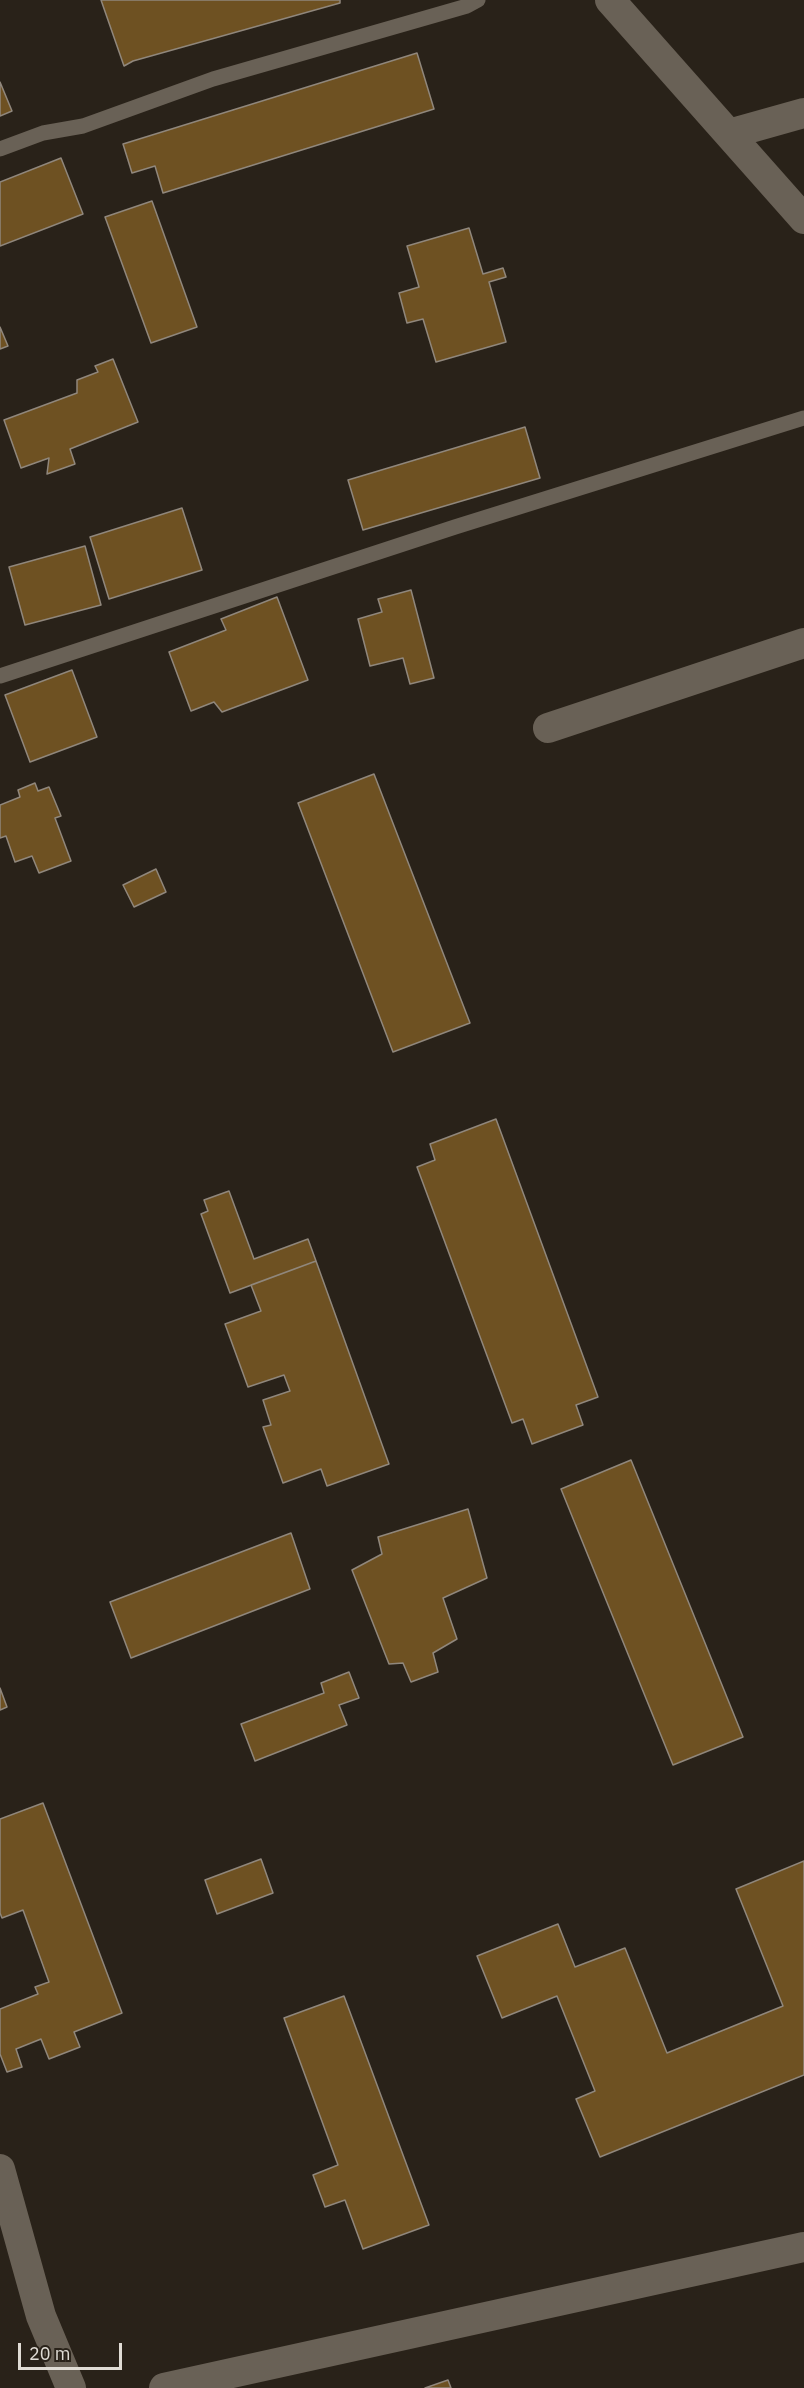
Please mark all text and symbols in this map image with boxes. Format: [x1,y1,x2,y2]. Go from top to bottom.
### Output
scale bar [21,2331,124,2369]
text: 20 m [29,2342,71,2365]

